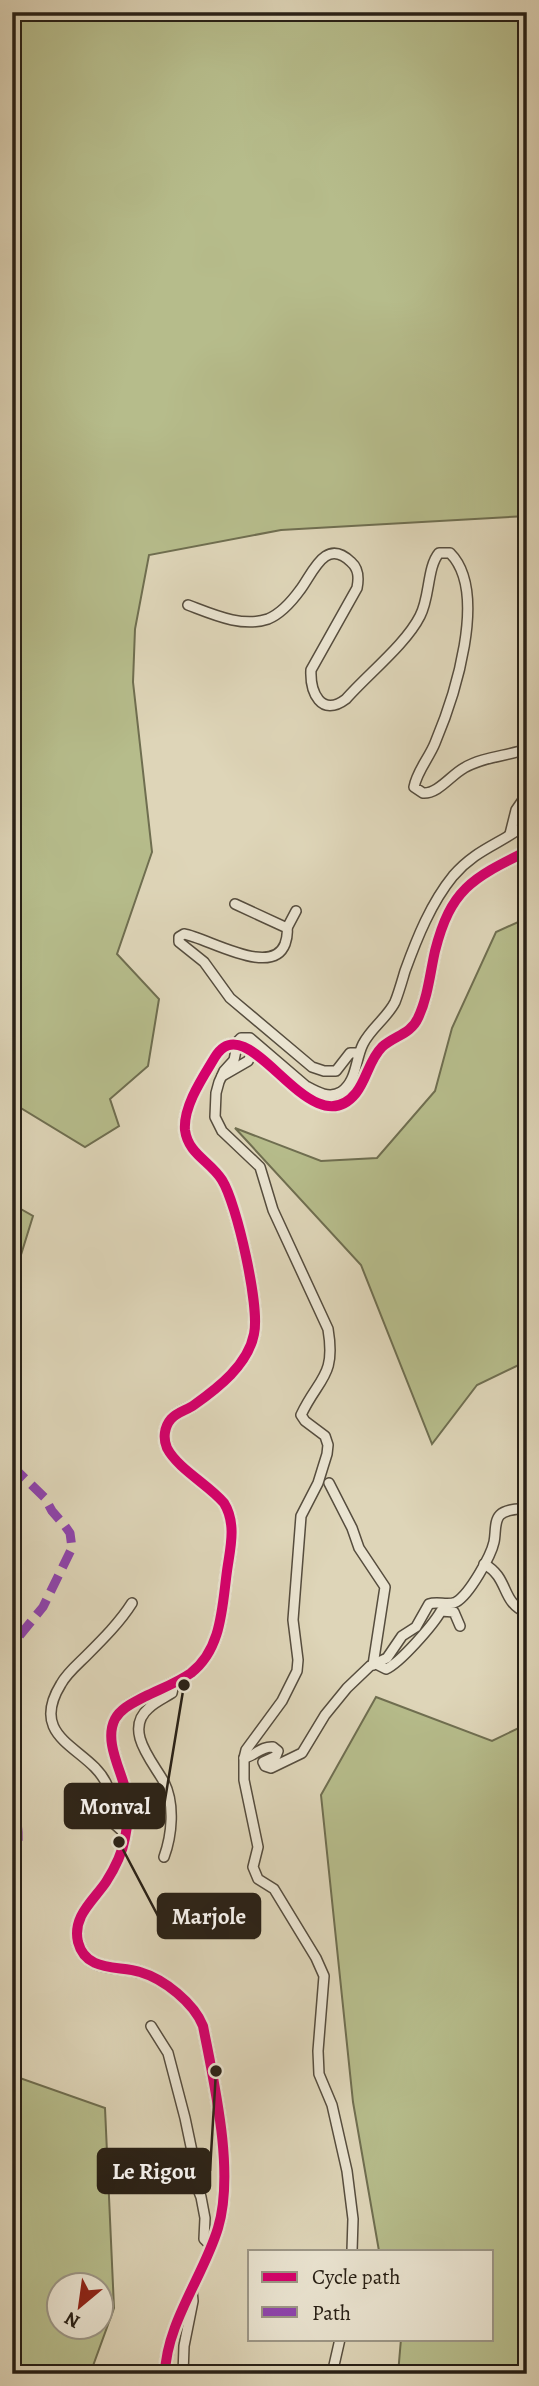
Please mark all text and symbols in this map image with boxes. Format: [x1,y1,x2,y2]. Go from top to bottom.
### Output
callout: Monval [65,1784,164,1828]
text: Monval [79,1791,151,1822]
callout: Marjole [158,1894,260,1938]
text: Marjole [172,1901,246,1932]
callout: Le Rigou [98,2149,210,2193]
text: Le Rigou [112,2156,197,2187]
legend [248,2250,494,2340]
text: Cycle path [312,2263,401,2291]
north arrow [46,2270,116,2340]
text: Path [312,2299,351,2327]
text: N [60,2305,85,2335]

